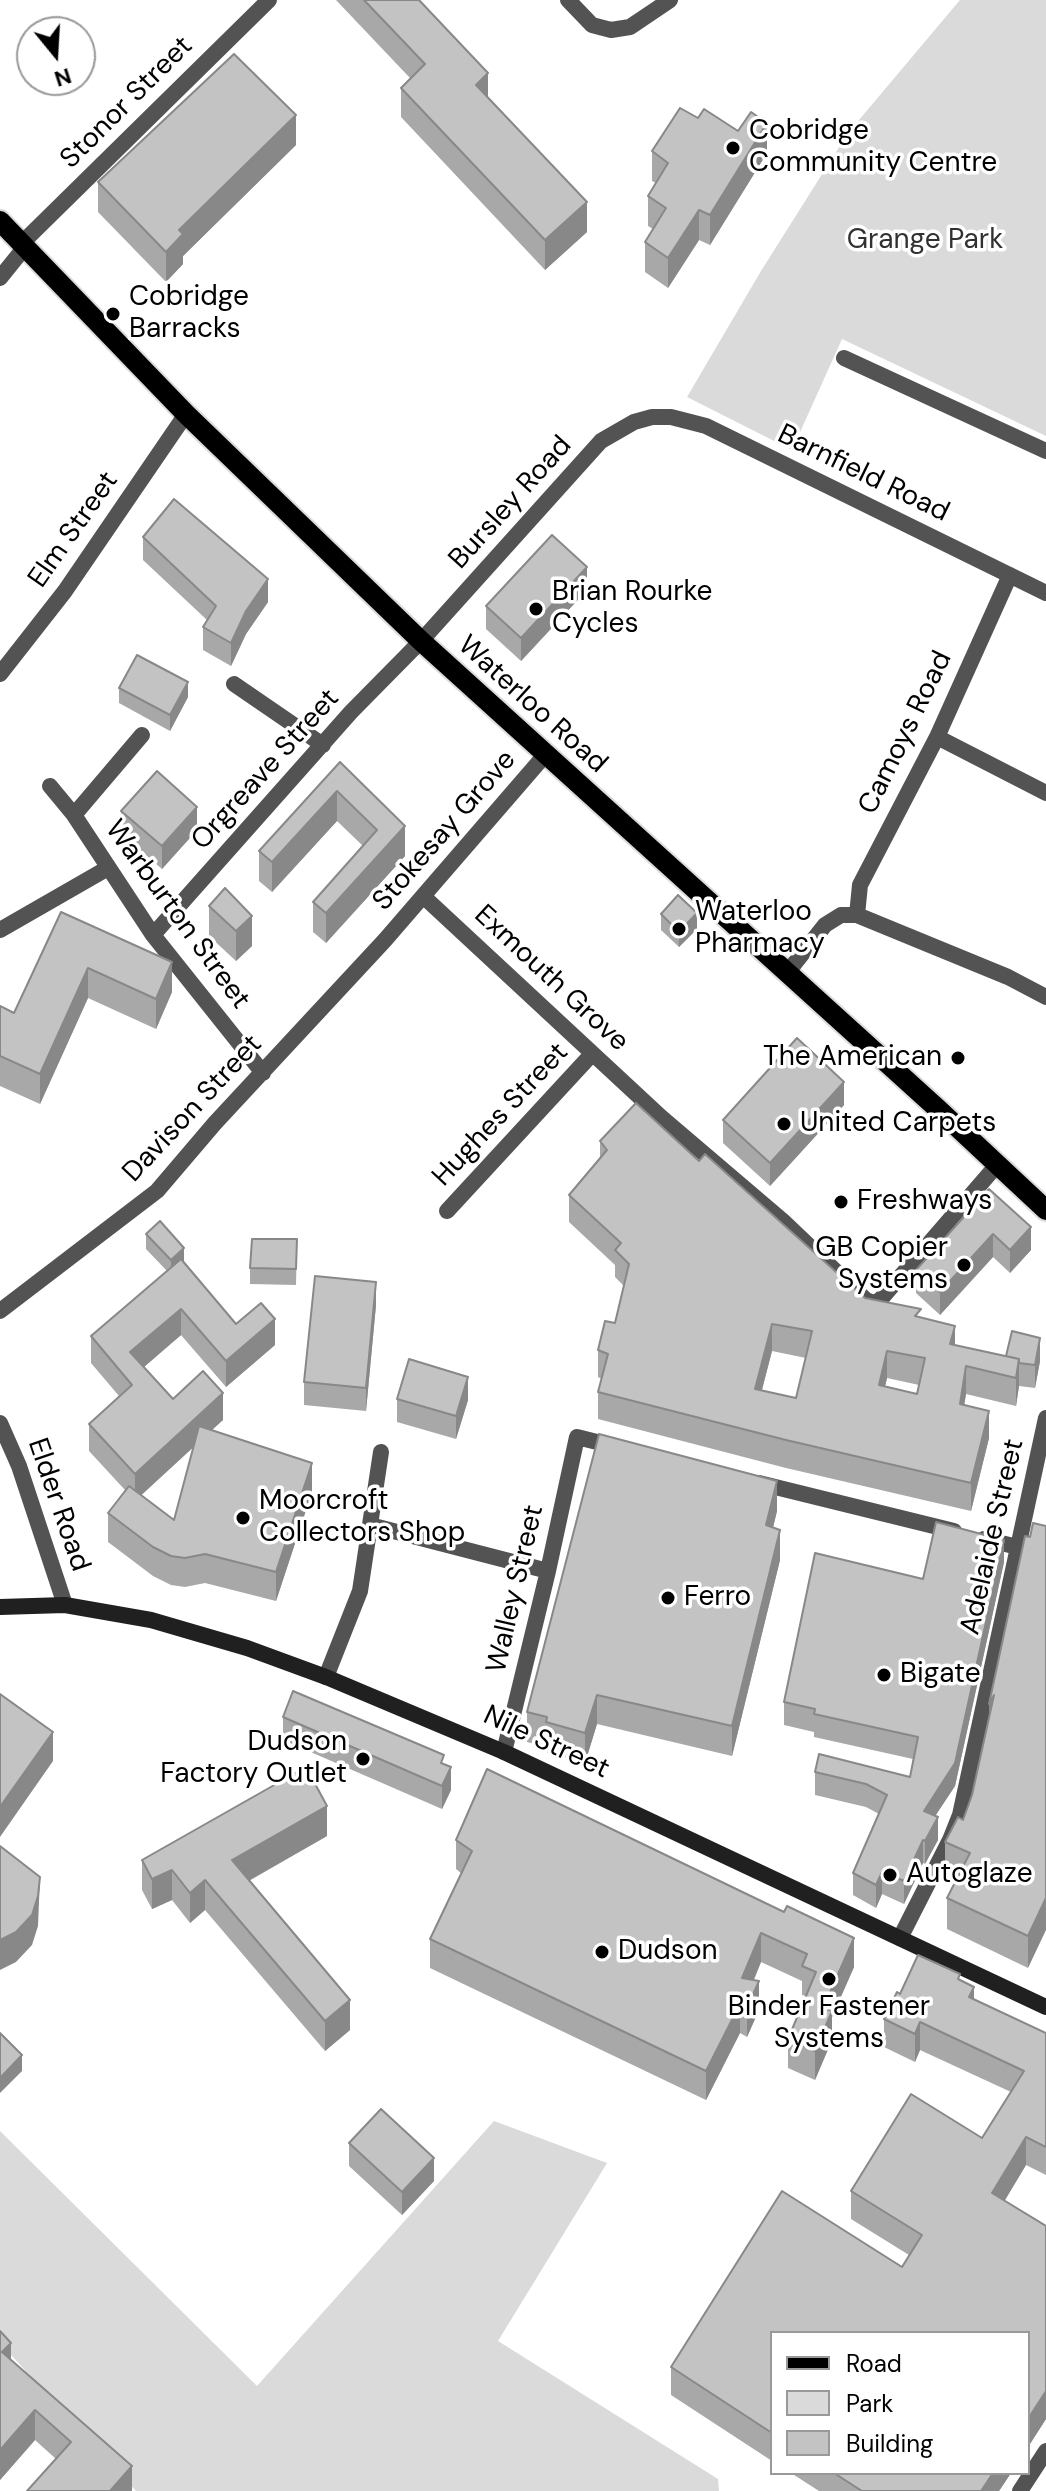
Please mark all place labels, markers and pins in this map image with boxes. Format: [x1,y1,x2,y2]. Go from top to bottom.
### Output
place label: Cobridge Community Centre [749,115,997,181]
marker: Cobridge Community Centre [724,139,742,157]
place label: Cobridge Barracks [129,281,249,347]
marker: Cobridge Barracks [104,305,122,323]
place label: Brian Rourke Cycles [552,576,713,642]
marker: Brian Rourke Cycles [527,600,545,618]
place label: Waterloo Pharmacy [695,896,825,962]
marker: Waterloo Pharmacy [670,920,688,938]
place label: The American [763,1041,942,1075]
marker: The American [949,1049,967,1067]
place label: United Carpets [800,1107,996,1141]
marker: United Carpets [775,1115,793,1133]
place label: Freshways [857,1185,992,1219]
marker: Freshways [832,1193,850,1211]
place label: GB Copier Systems [815,1232,948,1298]
marker: GB Copier Systems [955,1256,973,1274]
place label: Moorcroft Collectors Shop [259,1485,465,1551]
marker: Moorcroft Collectors Shop [234,1509,252,1527]
place label: Ferro [684,1581,751,1615]
marker: Ferro [659,1589,677,1607]
place label: Bigate [900,1658,981,1692]
marker: Bigate [875,1666,893,1684]
place label: Dudson Factory Outlet [160,1726,347,1792]
marker: Dudson Factory Outlet [354,1750,372,1768]
place label: Autoglaze [906,1858,1033,1892]
marker: Autoglaze [881,1866,899,1884]
place label: Dudson [618,1935,718,1969]
marker: Dudson [593,1943,611,1961]
marker: Binder Fastener Systems [820,1970,838,1988]
place label: Binder Fastener Systems [728,1991,930,2057]

